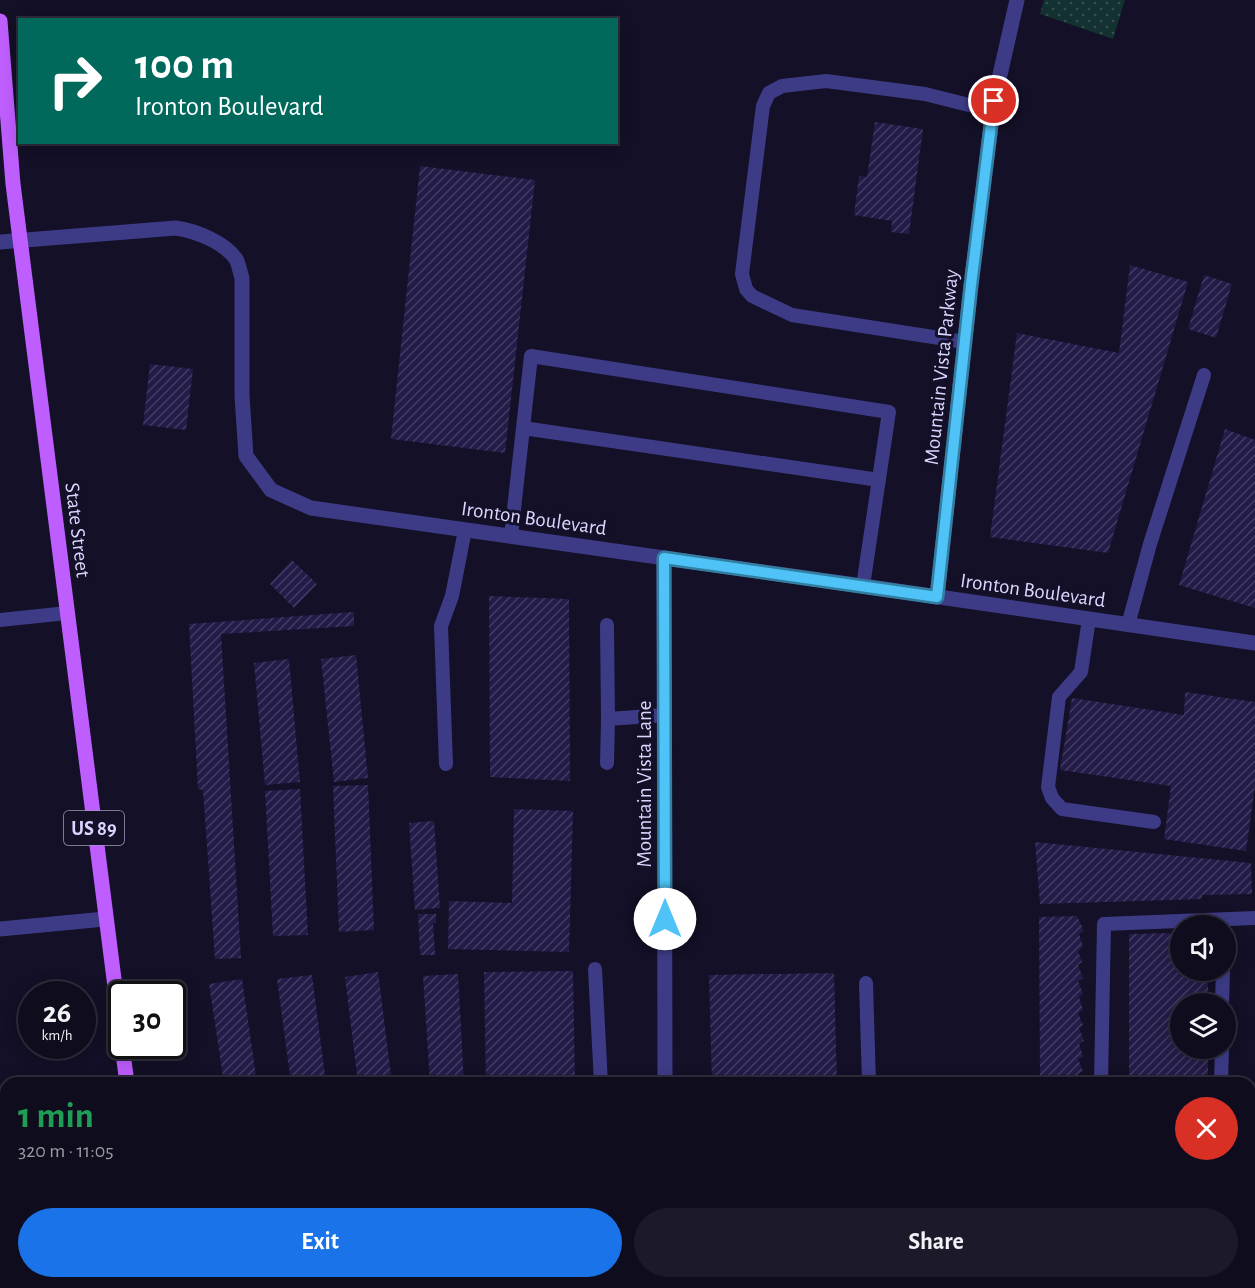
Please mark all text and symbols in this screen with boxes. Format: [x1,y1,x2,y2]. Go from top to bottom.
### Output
icon: right [36,42,114,120]
text: 100 m [135,44,234,86]
pin [968,75,1019,126]
icon: arrive [977,84,1010,117]
text: Ironton Boulevard [135,93,323,120]
street label: Mountain Vista Parkway [921,268,962,466]
street label: State Street [61,481,94,579]
street label: Ironton Boulevard [460,498,608,539]
street label: Ironton Boulevard [959,570,1107,611]
street label: Mountain Vista Lane [634,701,655,867]
road number: US 89 [64,811,124,845]
position arrow [633,887,697,951]
map controls [1170,915,1236,1059]
button: sound [1170,915,1236,981]
speed limit sign: 30 [108,981,186,1059]
button: layers [1170,993,1236,1059]
text: 26 [43,998,71,1028]
text: km/h [42,1028,72,1043]
button: close [1175,1097,1238,1160]
text: 1 min [18,1098,94,1134]
text: 320 m · 11:05 [18,1141,114,1161]
button: Exit [18,1208,622,1277]
button: Share [634,1208,1238,1277]

